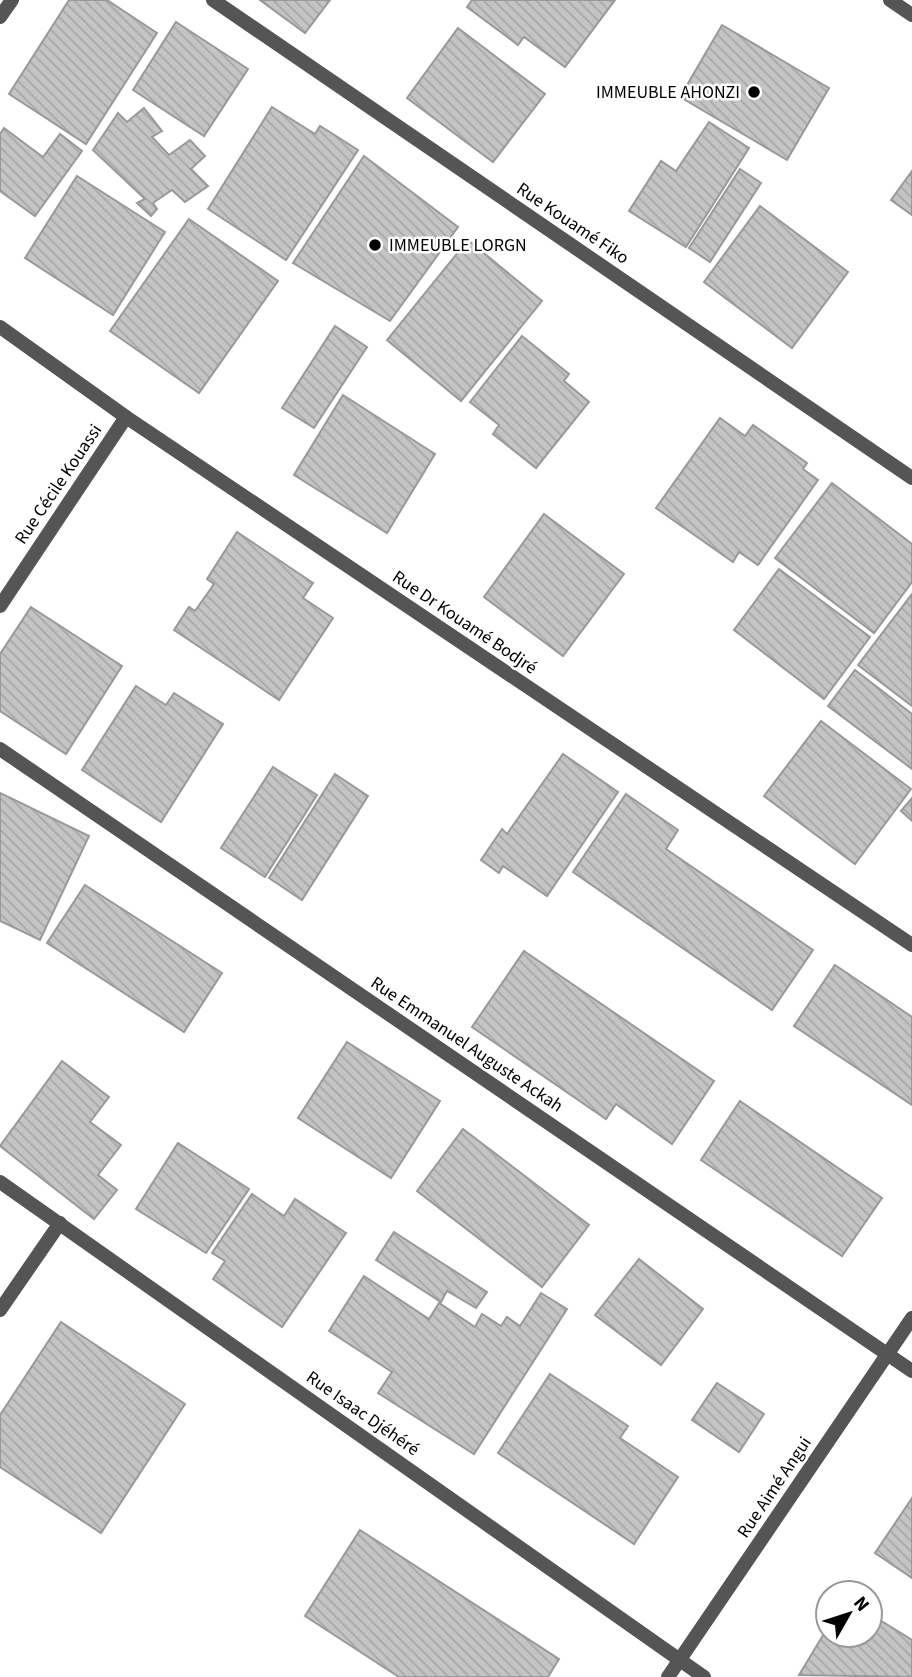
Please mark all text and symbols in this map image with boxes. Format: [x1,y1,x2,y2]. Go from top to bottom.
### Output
place label: IMMEUBLE AHONZI [596,80,740,105]
marker: IMMEUBLE AHONZI [746,84,762,100]
street label: Rue Kouamé Fiko [512,177,634,270]
place label: IMMEUBLE LORGN [389,233,527,258]
marker: IMMEUBLE LORGN [367,237,383,253]
street label: Rue Cécile Kouassi [9,419,108,549]
street label: Rue Dr Kouamé Bodjré [387,565,542,680]
street label: Rue Emmanuel Auguste Ackah [366,971,568,1118]
street label: Rue Isaac Djéhéré [301,1365,424,1462]
street label: Rue Aimé Angui [731,1432,818,1543]
north arrow [814,1579,884,1649]
text: N [847,1591,876,1618]

